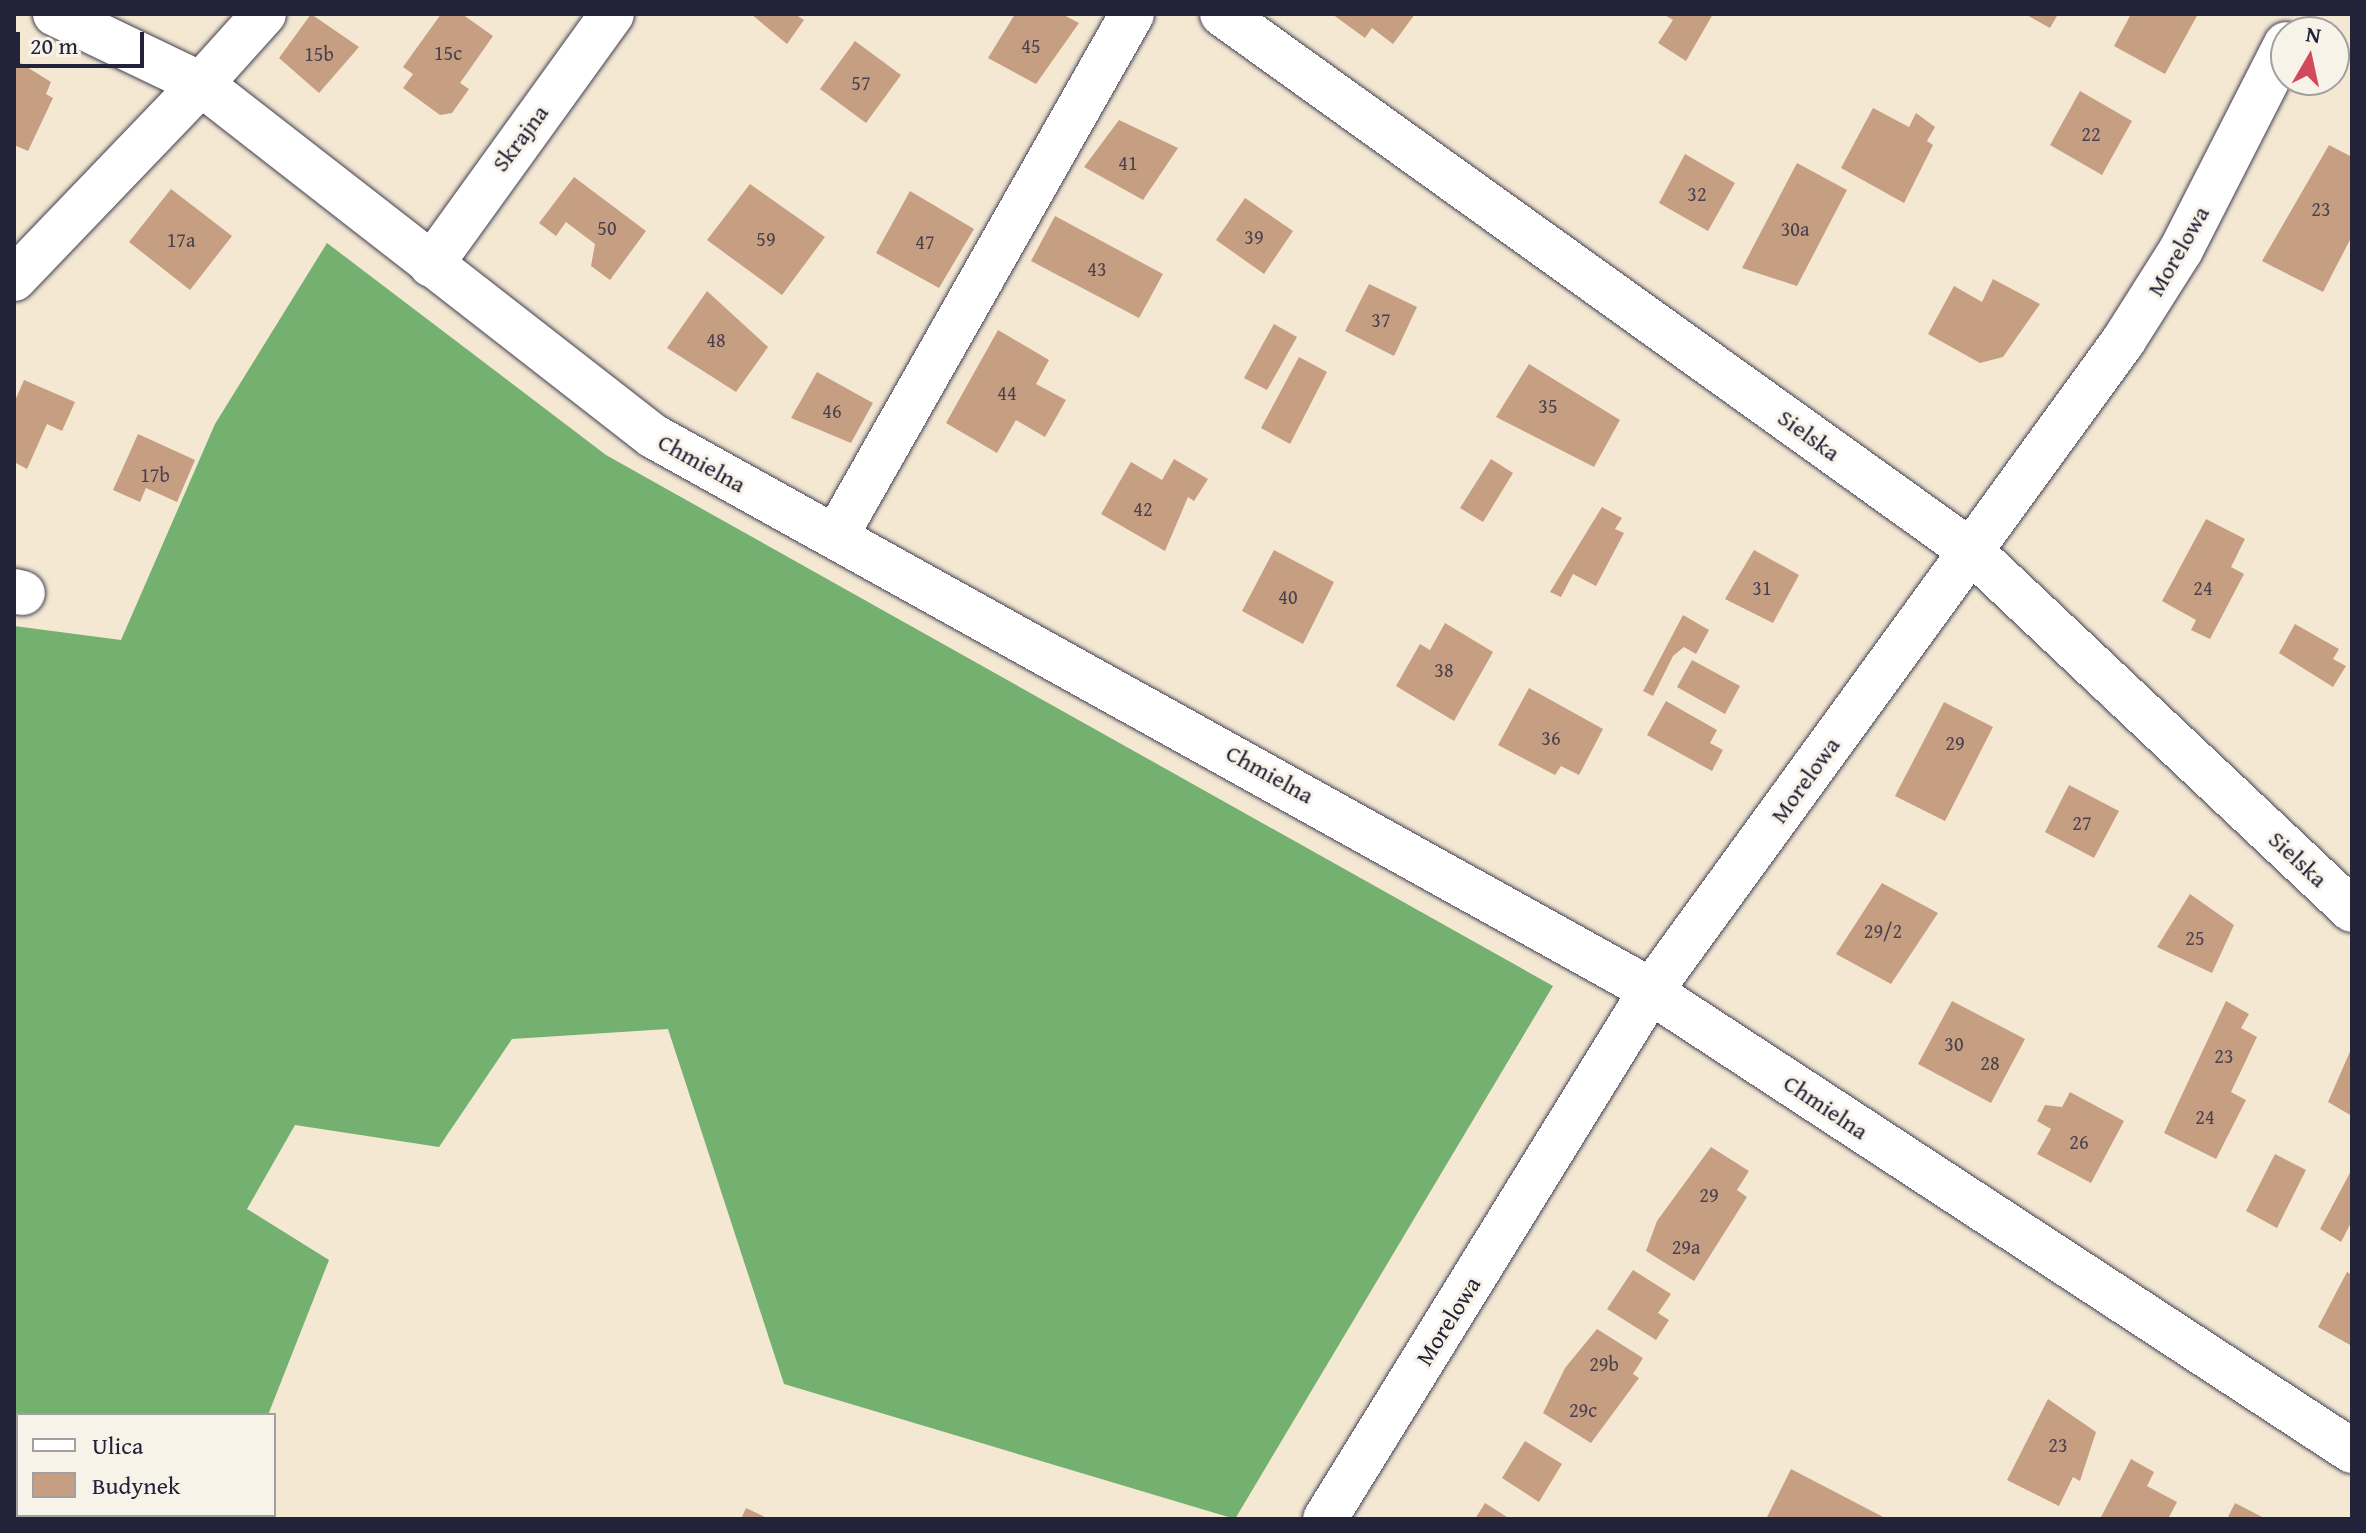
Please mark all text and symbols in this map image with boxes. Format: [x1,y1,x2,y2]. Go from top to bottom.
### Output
scale bar [20,16,148,66]
north arrow [2270,16,2350,96]
text: N [2304,17,2323,51]
text: 20 m [30,28,78,63]
house number: 45 [1021,33,1041,57]
house number: 15c [434,40,462,64]
house number: 15b [304,41,334,65]
house number: 57 [851,70,871,94]
street label: Skrajna [486,99,554,177]
house number: 22 [2081,121,2101,145]
house number: 41 [1118,150,1138,174]
house number: 32 [1687,181,1707,205]
house number: 23 [2311,196,2331,220]
street label: Morelowa [2141,201,2215,301]
house number: 50 [597,215,617,239]
house number: 30a [1781,216,1809,240]
house number: 39 [1244,224,1264,248]
house number: 59 [756,226,776,250]
house number: 17a [167,227,195,251]
house number: 47 [915,229,935,253]
house number: 43 [1087,256,1107,280]
house number: 37 [1371,307,1391,331]
house number: 48 [706,327,726,351]
house number: 44 [997,380,1017,404]
house number: 35 [1538,393,1558,417]
house number: 46 [822,398,842,422]
street label: Sielska [1772,403,1846,467]
street label: Chmielna [653,427,751,499]
house number: 17b [140,462,170,486]
house number: 42 [1133,496,1153,520]
house number: 31 [1752,575,1772,599]
house number: 24 [2193,575,2213,599]
house number: 40 [1278,584,1298,608]
house number: 38 [1434,657,1454,681]
house number: 36 [1541,725,1561,749]
house number: 29 [1945,730,1965,754]
street label: Morelowa [1764,731,1846,829]
street label: Chmielna [1221,738,1319,810]
house number: 27 [2072,810,2092,834]
street label: Sielska [2263,825,2333,893]
house number: 29/2 [1864,918,1902,942]
house number: 25 [2185,925,2205,949]
house number: 30 [1944,1031,1964,1055]
house number: 23 [2214,1043,2234,1067]
house number: 28 [1980,1050,2000,1074]
street label: Chmielna [1778,1068,1874,1146]
house number: 24 [2195,1104,2215,1128]
house number: 26 [2069,1129,2089,1153]
house number: 29 [1699,1182,1719,1206]
house number: 29a [1672,1234,1700,1258]
street label: Morelowa [1409,1271,1487,1371]
house number: 29b [1589,1351,1619,1375]
house number: 29c [1569,1397,1597,1421]
legend [16,1413,276,1517]
text: Ulica [92,1428,143,1463]
house number: 23 [2048,1432,2068,1456]
text: Budynek [92,1468,180,1503]

